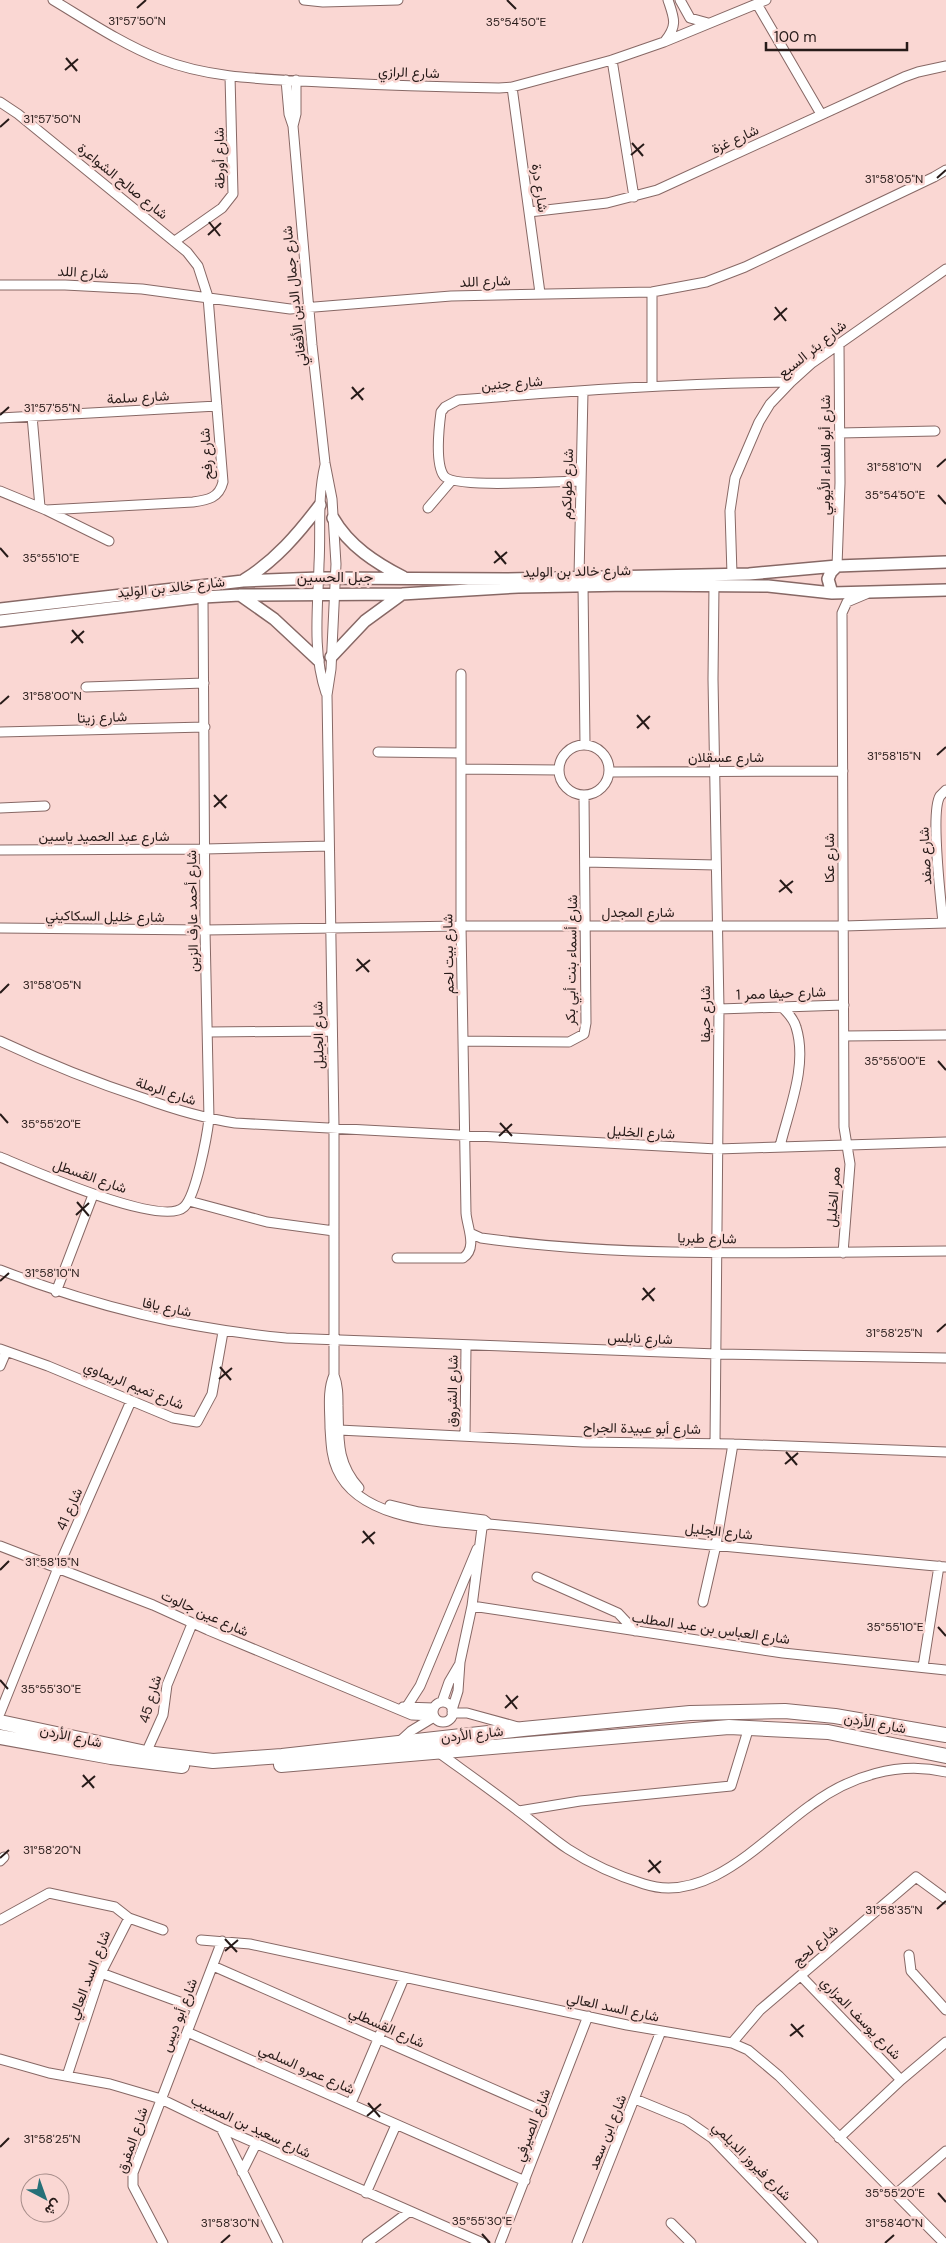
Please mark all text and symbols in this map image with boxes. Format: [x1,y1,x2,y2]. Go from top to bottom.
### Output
text: 31°57'50"N [108,13,166,29]
text: 35°54'50"E [486,14,546,30]
scale bar [766,20,907,52]
text: 100 m [774,27,817,47]
street label: شارع الرازي [378,62,440,85]
text: 31°57'50"N [23,111,81,127]
street label: شارع غزة [709,120,762,160]
street label: شارع أورطة [209,127,231,189]
street label: شارع صالح الشواعرة [73,139,172,225]
street label: شارع درة [526,163,552,214]
text: 31°58'05"N [865,171,923,187]
street label: شارع جمال الدين الأفغاني [278,224,313,367]
street label: شارع اللد [57,262,109,284]
street label: شارع اللد [459,271,511,293]
street label: شارع بئر السبع [774,316,851,384]
street label: شارع جنين [481,372,544,396]
street label: شارع سلمة [106,386,170,410]
street label: شارع أبو الفداء الأيوبي [816,395,837,515]
text: 31°57'55"N [24,400,80,416]
street label: شارع رفح [195,427,219,480]
street label: شارع طولكرم [557,448,579,520]
text: 31°58'10"N [866,459,922,475]
text: 35°54'50"E [865,487,925,503]
text: 35°55'10"E [22,550,80,566]
street label: شارع خالد بن الوليد [523,561,631,583]
district label: جبل الحسين [297,567,373,587]
street label: شارع خالد بن الوليد [116,572,226,604]
text: 31°58'00"N [22,688,82,704]
street label: شارع زيتا [77,707,127,729]
street label: شارع عسقلان [688,748,764,768]
text: 31°58'15"N [867,748,921,764]
street label: شارع صفد [914,826,938,885]
street label: شارع عبد الحميد ياسين [38,827,170,847]
street label: شارع عكا [820,833,840,883]
street label: شارع أحمد عارف الزين [182,850,204,972]
street label: شارع أسماء بنت أبي بكر [561,894,584,1027]
street label: شارع المجدل [601,903,675,923]
street label: شارع خليل السكاكيني [45,906,165,929]
street label: شارع بيت لحم [438,914,460,994]
text: 31°58'05"N [23,977,81,993]
street label: شارع حيفا ممر 1 [736,982,826,1006]
street label: شارع حيفا [696,986,716,1042]
street label: شارع الجليل [308,1001,330,1069]
text: 35°55'00"E [864,1053,926,1069]
street label: شارع الرملة [133,1073,199,1111]
text: 35°55'20"E [21,1116,81,1132]
street label: شارع الخليل [606,1121,675,1145]
street label: شارع القسطل [50,1155,129,1199]
street label: ممر الخليل [822,1166,844,1228]
street label: شارع طبريا [677,1228,737,1250]
text: 31°58'10"N [24,1265,80,1281]
street label: شارع يافا [140,1293,193,1323]
text: 31°58'25"N [865,1325,923,1341]
street label: شارع نابلس [607,1328,673,1350]
street label: شارع الشروق [442,1355,464,1427]
street label: شارع تميم الريماوي [80,1357,187,1416]
street label: شارع أبو عبيدة الجراح [583,1418,701,1440]
street label: شارع 41 [52,1485,88,1534]
street label: شارع الجليل [684,1518,754,1545]
text: 31°58'15"N [25,1554,79,1570]
street label: شارع عين جالوت [158,1586,252,1642]
street label: شارع العباس بن عبد المطلب [631,1608,791,1650]
text: 35°55'10"E [866,1619,924,1635]
street label: شارع 45 [135,1673,167,1726]
text: 35°55'30"E [21,1681,81,1697]
street label: شارع الأردن [842,1709,908,1739]
street label: شارع الأردن [38,1721,104,1753]
street label: شارع الأردن [440,1722,504,1748]
text: 31°58'20"N [23,1842,81,1858]
text: 31°58'35"N [865,1902,923,1918]
street label: شارع لحج [788,1920,843,1971]
street label: شارع السد العالي [64,1928,117,2023]
street label: شارع يوسف المزاري [815,1973,905,2065]
street label: شارع أبو ديس [157,1976,203,2055]
street label: شارع السد العالي [564,1988,661,2029]
street label: شارع القسطلي [345,2002,428,2054]
street label: شارع عمرو السلمي [255,2040,358,2101]
street label: شارع الصيرفي [510,2086,557,2165]
street label: شارع سعيد بن المسيب [187,2090,314,2164]
street label: شارع ابن سعد [584,2092,632,2173]
street label: شارع المفرق [112,2105,154,2176]
street label: شارع فيروز الديلمي [707,2118,795,2206]
text: 31°58'25"N [23,2131,81,2147]
north arrow [20,2173,70,2223]
text: 35°55'20"E [865,2185,925,2201]
text: ش [41,2195,66,2220]
text: 35°55'30"E [452,2213,512,2229]
text: 31°58'30"N [201,2215,259,2231]
text: 31°58'40"N [865,2215,923,2231]

